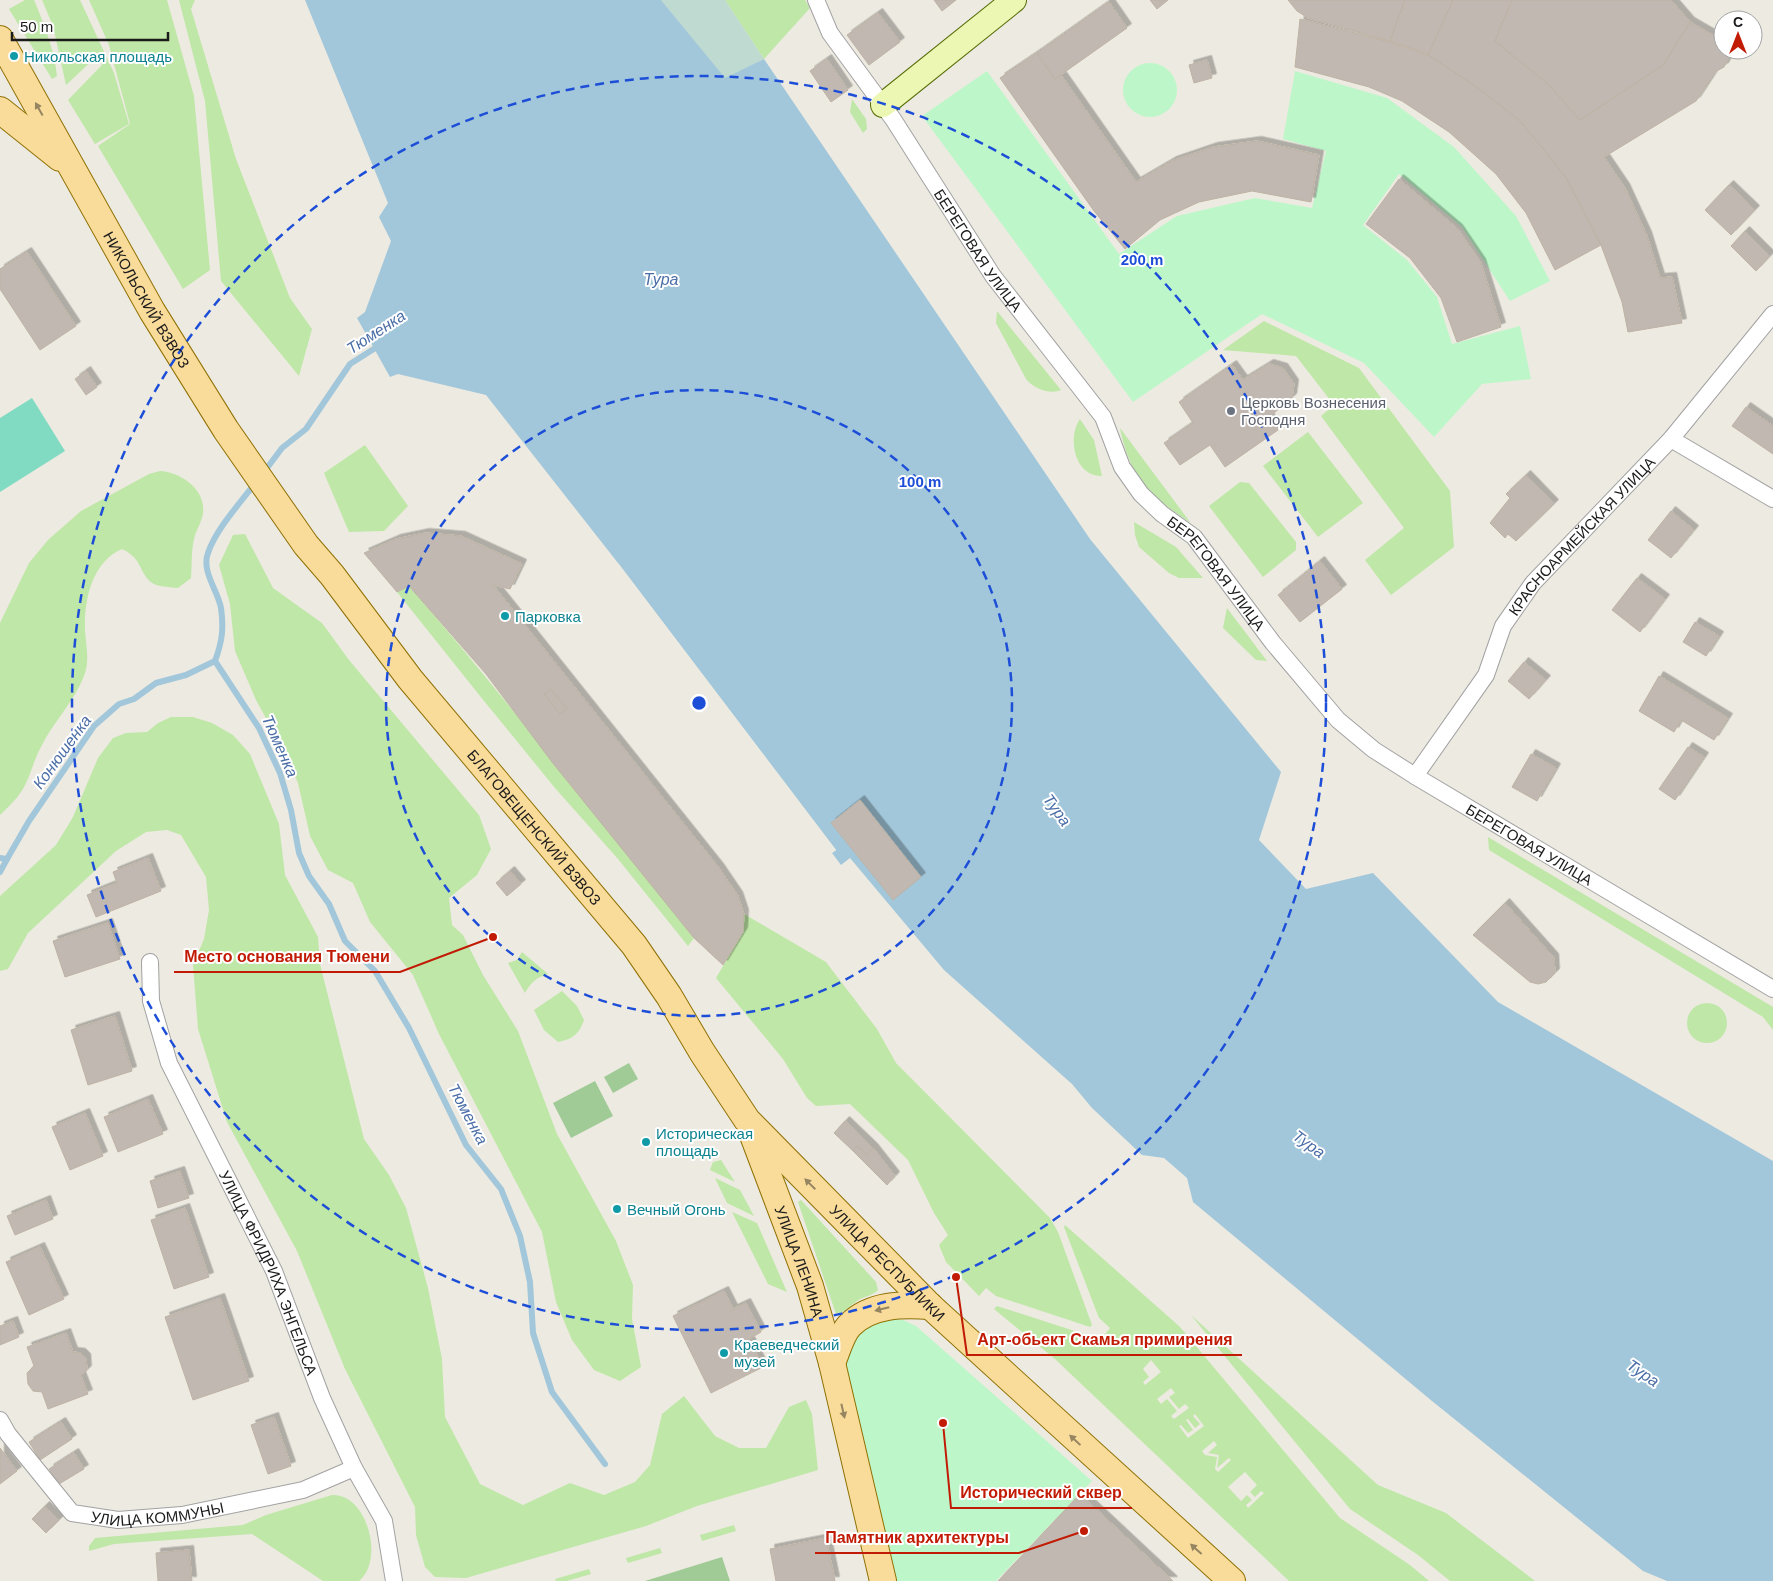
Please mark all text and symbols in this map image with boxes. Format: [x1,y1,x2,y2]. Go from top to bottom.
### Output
scale bar [12,10,169,42]
north arrow [1713,10,1763,60]
text: С [1733,14,1743,30]
text: 50 m [20,18,53,35]
place label: Никольская площадь [24,48,172,65]
marker: Никольская площадь [8,50,20,62]
one-way arrow [35,102,43,116]
street label: БЕРЕГОВАЯ УЛИЦА [931,186,1026,315]
street label: НИКОЛЬСКИЙ ВЗВОЗ [101,228,194,371]
text: 200 m [1121,251,1163,268]
water label: Тура [643,271,679,288]
water label: Тюменка [344,307,409,357]
place label: Церковь Вознесения Господня [1241,394,1386,428]
marker: Церковь Вознесения Господня [1225,405,1237,417]
street label: КРАСНОАРМЕЙСКАЯ УЛИЦА [1505,453,1658,618]
text: 100 m [899,473,941,490]
street label: БЕРЕГОВАЯ УЛИЦА [1164,512,1269,633]
place label: Парковка [515,608,581,625]
marker: Парковка [499,610,511,622]
centre of rings [690,694,708,712]
water label: Конюшенка [30,712,94,792]
water label: Тюменка [259,712,301,780]
street label: БЛАГОВЕЩЕНСКИЙ ВЗВОЗ [464,746,605,908]
water label: Тура [1040,791,1074,829]
street label: БЕРЕГОВАЯ УЛИЦА [1463,800,1596,888]
callout: Место основания Тюмени [174,941,400,972]
text: Место основания Тюмени [184,948,390,965]
water label: Тюменка [445,1081,491,1147]
place label: Историческая площадь [656,1125,753,1159]
water label: Тура [1290,1127,1328,1161]
marker: Историческая площадь [640,1136,652,1148]
street label: УЛИЦА ФРИДРИХА ЭНГЕЛЬСА [216,1168,321,1377]
one-way arrow [804,1179,816,1191]
place label: Вечный Огонь [627,1201,726,1218]
street label: УЛИЦА РЕСПУБЛИКИ [827,1201,949,1324]
marker: Вечный Огонь [611,1203,623,1215]
street label: УЛИЦА ЛЕНИНА [772,1203,827,1319]
one-way arrow [874,1305,890,1313]
callout: Арт-обьект Скамья примирения [967,1324,1242,1355]
text: Арт-обьект Скамья примирения [977,1331,1233,1348]
place label: Краеведческий музей [734,1336,839,1370]
marker: Краеведческий музей [718,1347,730,1359]
water label: Тура [1624,1356,1662,1390]
one-way arrow [839,1403,847,1418]
one-way arrow [1070,1434,1082,1446]
callout: Исторический сквер [951,1477,1132,1508]
text: Исторический сквер [960,1484,1122,1501]
street label: УЛИЦА КОММУНЫ [90,1498,225,1529]
callout: Памятник архитектуры [815,1522,1019,1553]
text: Памятник архитектуры [825,1529,1009,1546]
one-way arrow [1189,1543,1202,1554]

